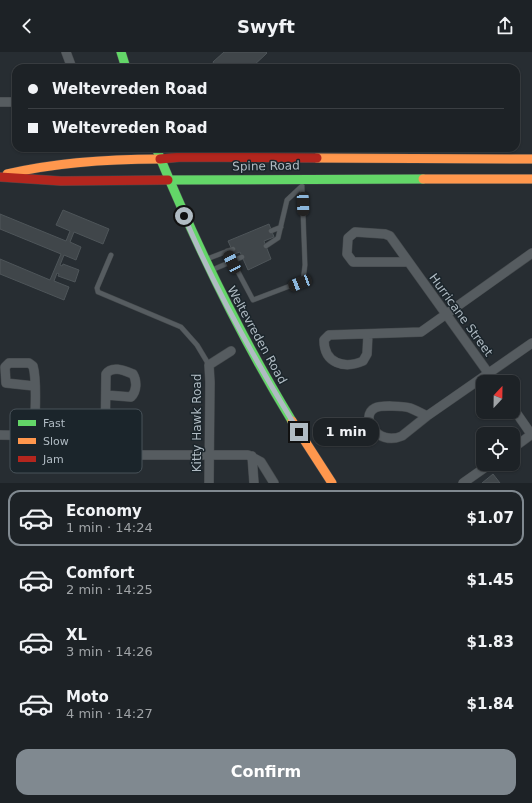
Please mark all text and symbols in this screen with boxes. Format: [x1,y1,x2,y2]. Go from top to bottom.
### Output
icon: back [16,15,38,37]
icon: share [494,15,516,37]
text: Swyft [237,16,295,37]
text: Weltevreden Road [52,80,208,98]
text: Weltevreden Road [52,119,208,137]
street label: Spine Road [232,158,300,174]
car [297,192,309,216]
route start [175,207,193,225]
car [221,249,243,275]
street label: Hurricane Street [426,271,496,359]
car [287,273,313,293]
street label: Weltevreden Road [224,284,290,386]
street label: Kitty Hawk Road [190,374,204,472]
north arrow [476,375,520,419]
map controls [476,375,520,471]
legend [10,409,142,473]
text: Fast [43,417,66,430]
callout: 1 min [313,418,379,446]
route end [290,423,308,441]
text: 1 min [326,424,366,439]
button: locate [476,427,520,471]
text: Slow [43,435,69,448]
text: Jam [42,453,64,466]
icon: car [18,500,54,536]
text: Economy [66,502,142,520]
text: $1.07 [467,509,514,527]
text: 1 min · 14:24 [66,520,153,535]
icon: car [18,562,54,598]
text: Comfort [66,564,134,582]
text: $1.45 [467,571,514,589]
text: 2 min · 14:25 [66,582,153,597]
icon: car [18,624,54,660]
text: XL [66,626,87,644]
text: $1.83 [467,633,514,651]
text: 3 min · 14:26 [66,644,153,659]
icon: car [18,686,54,722]
text: Moto [66,688,109,706]
text: $1.84 [467,695,514,713]
text: 4 min · 14:27 [66,706,153,721]
button: Confirm [16,749,516,795]

